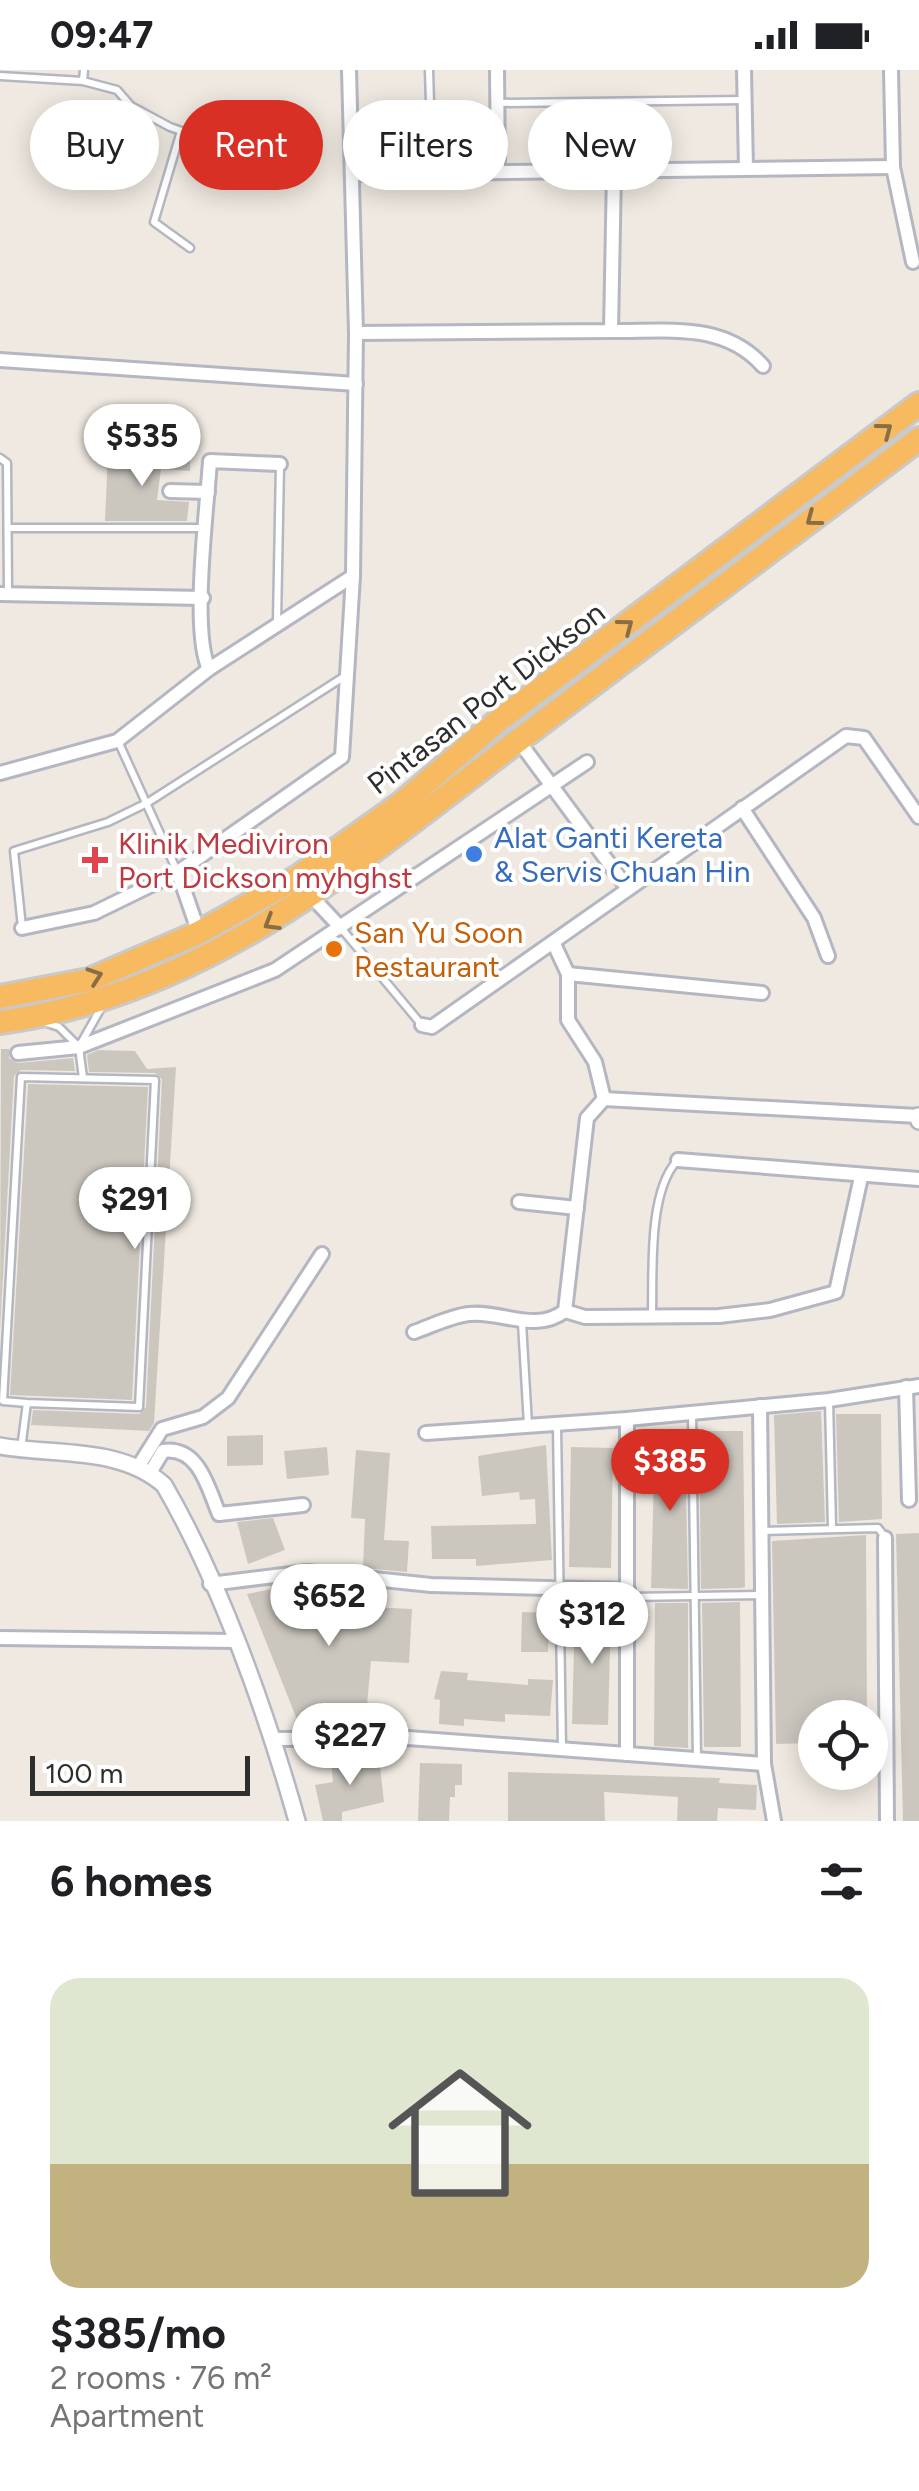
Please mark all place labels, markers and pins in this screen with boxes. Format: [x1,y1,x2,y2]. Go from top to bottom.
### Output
pin: $535 [83,404,201,489]
place label: Alat Ganti Kereta & Servis Chuan Hin [494,819,750,890]
place label: Klinik Mediviron Port Dickson myhghst [118,825,413,896]
marker: Alat Ganti Kereta & Servis Chuan Hin [463,843,485,865]
marker: Klinik Mediviron Port Dickson myhghst [82,847,108,873]
place label: San Yu Soon Restaurant [354,914,523,985]
marker: San Yu Soon Restaurant [323,938,345,960]
pin: $291 [76,1167,194,1252]
pin: $385 [611,1429,729,1514]
pin: $652 [270,1564,388,1649]
pin: $312 [533,1582,651,1667]
pin: $227 [291,1703,409,1788]

